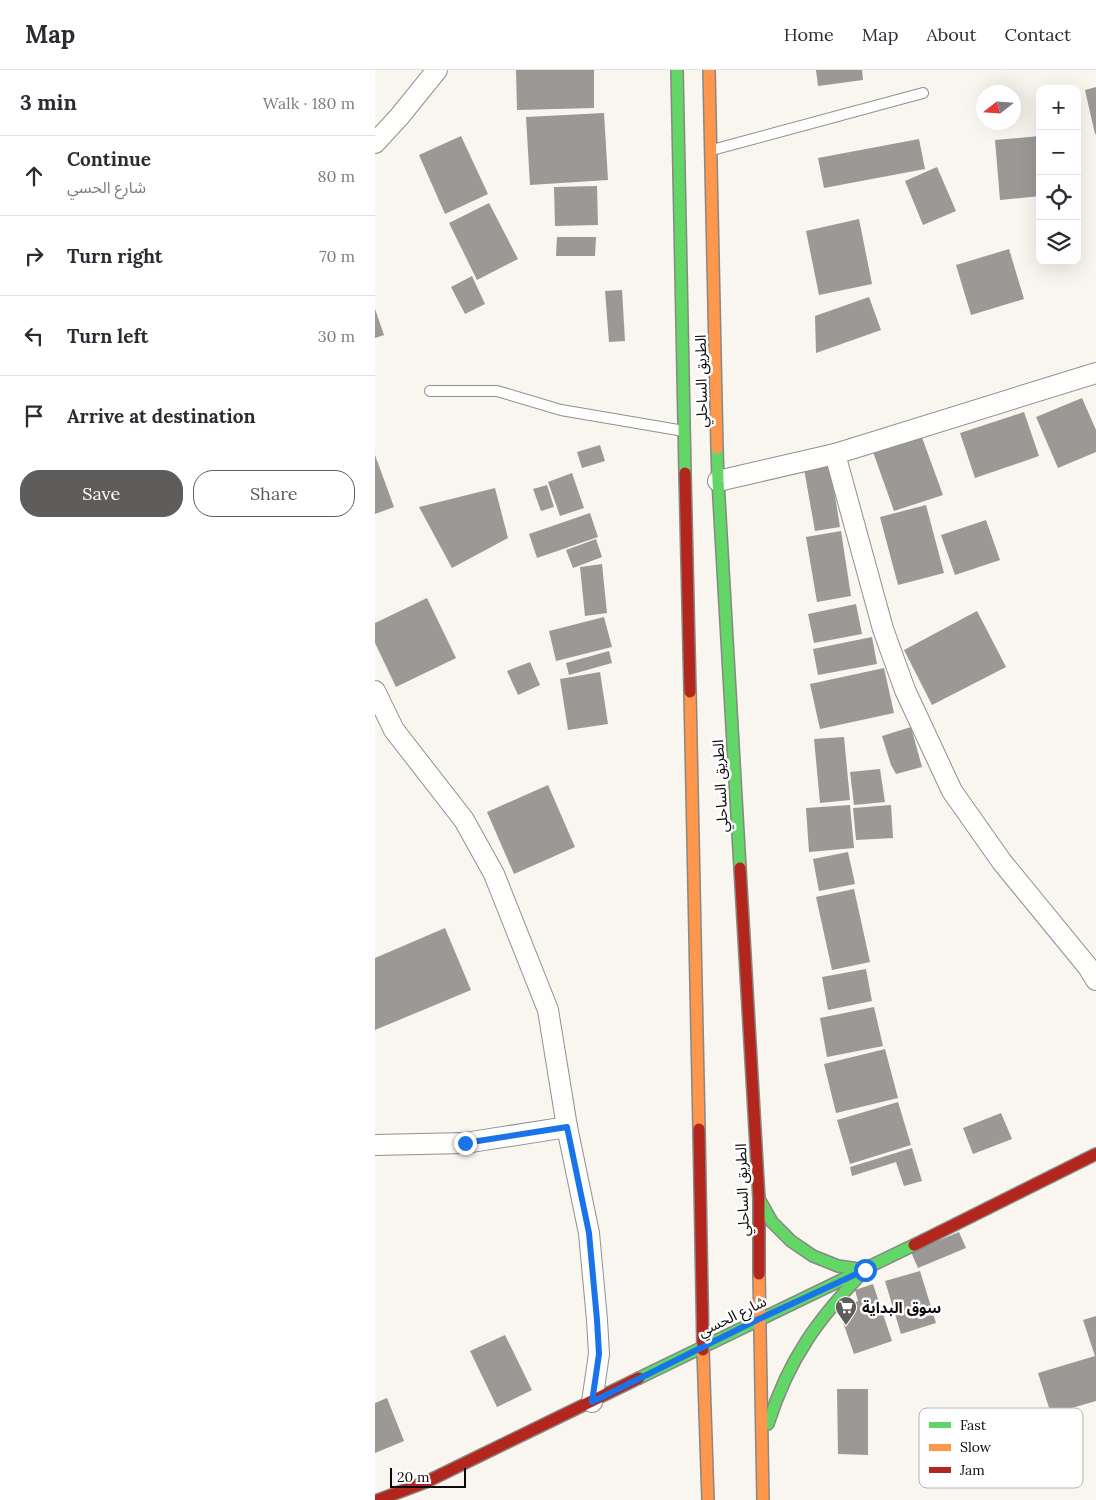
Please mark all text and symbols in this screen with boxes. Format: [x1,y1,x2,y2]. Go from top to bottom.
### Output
text: Map [25,19,75,50]
text: Home [784,23,834,46]
text: Map [862,23,898,46]
text: About [926,23,976,46]
text: Contact [1004,23,1071,46]
north arrow [976,85,1021,130]
map controls [1036,85,1081,265]
button: + [1036,85,1081,130]
text: 3 min [20,89,77,116]
text: Walk · 180 m [263,93,355,113]
button: − [1036,130,1081,175]
text: Continue [67,147,151,171]
icon: ahead [20,162,48,190]
text: 80 m [318,166,355,186]
button: locate [1036,175,1081,220]
text: شارع الحسي [67,177,146,197]
button: layers [1036,220,1081,265]
icon: right [20,242,48,270]
text: Turn right [67,244,163,268]
text: 70 m [319,246,355,266]
icon: left [20,322,48,350]
text: Turn left [67,324,148,348]
text: 30 m [318,326,355,346]
street label: الطريق الساحلي [691,334,714,428]
icon: arrive [20,402,48,430]
text: Arrive at destination [67,404,256,428]
button: Save [20,470,183,517]
button: Share [193,470,355,517]
street label: الطريق الساحلي [708,739,734,833]
route end [454,1132,477,1155]
street label: الطريق الساحلي [731,1143,756,1237]
route start [854,1259,877,1282]
street label: شارع الحسي [695,1291,771,1343]
supermarket icon: سوق البداية [834,1295,858,1326]
place label: سوق البداية [862,1298,941,1317]
legend [919,1408,1083,1488]
text: Fast [960,1416,987,1434]
text: Slow [960,1438,992,1456]
text: Jam [959,1461,985,1479]
scale bar [390,1465,466,1488]
text: 20 m [397,1468,429,1486]

